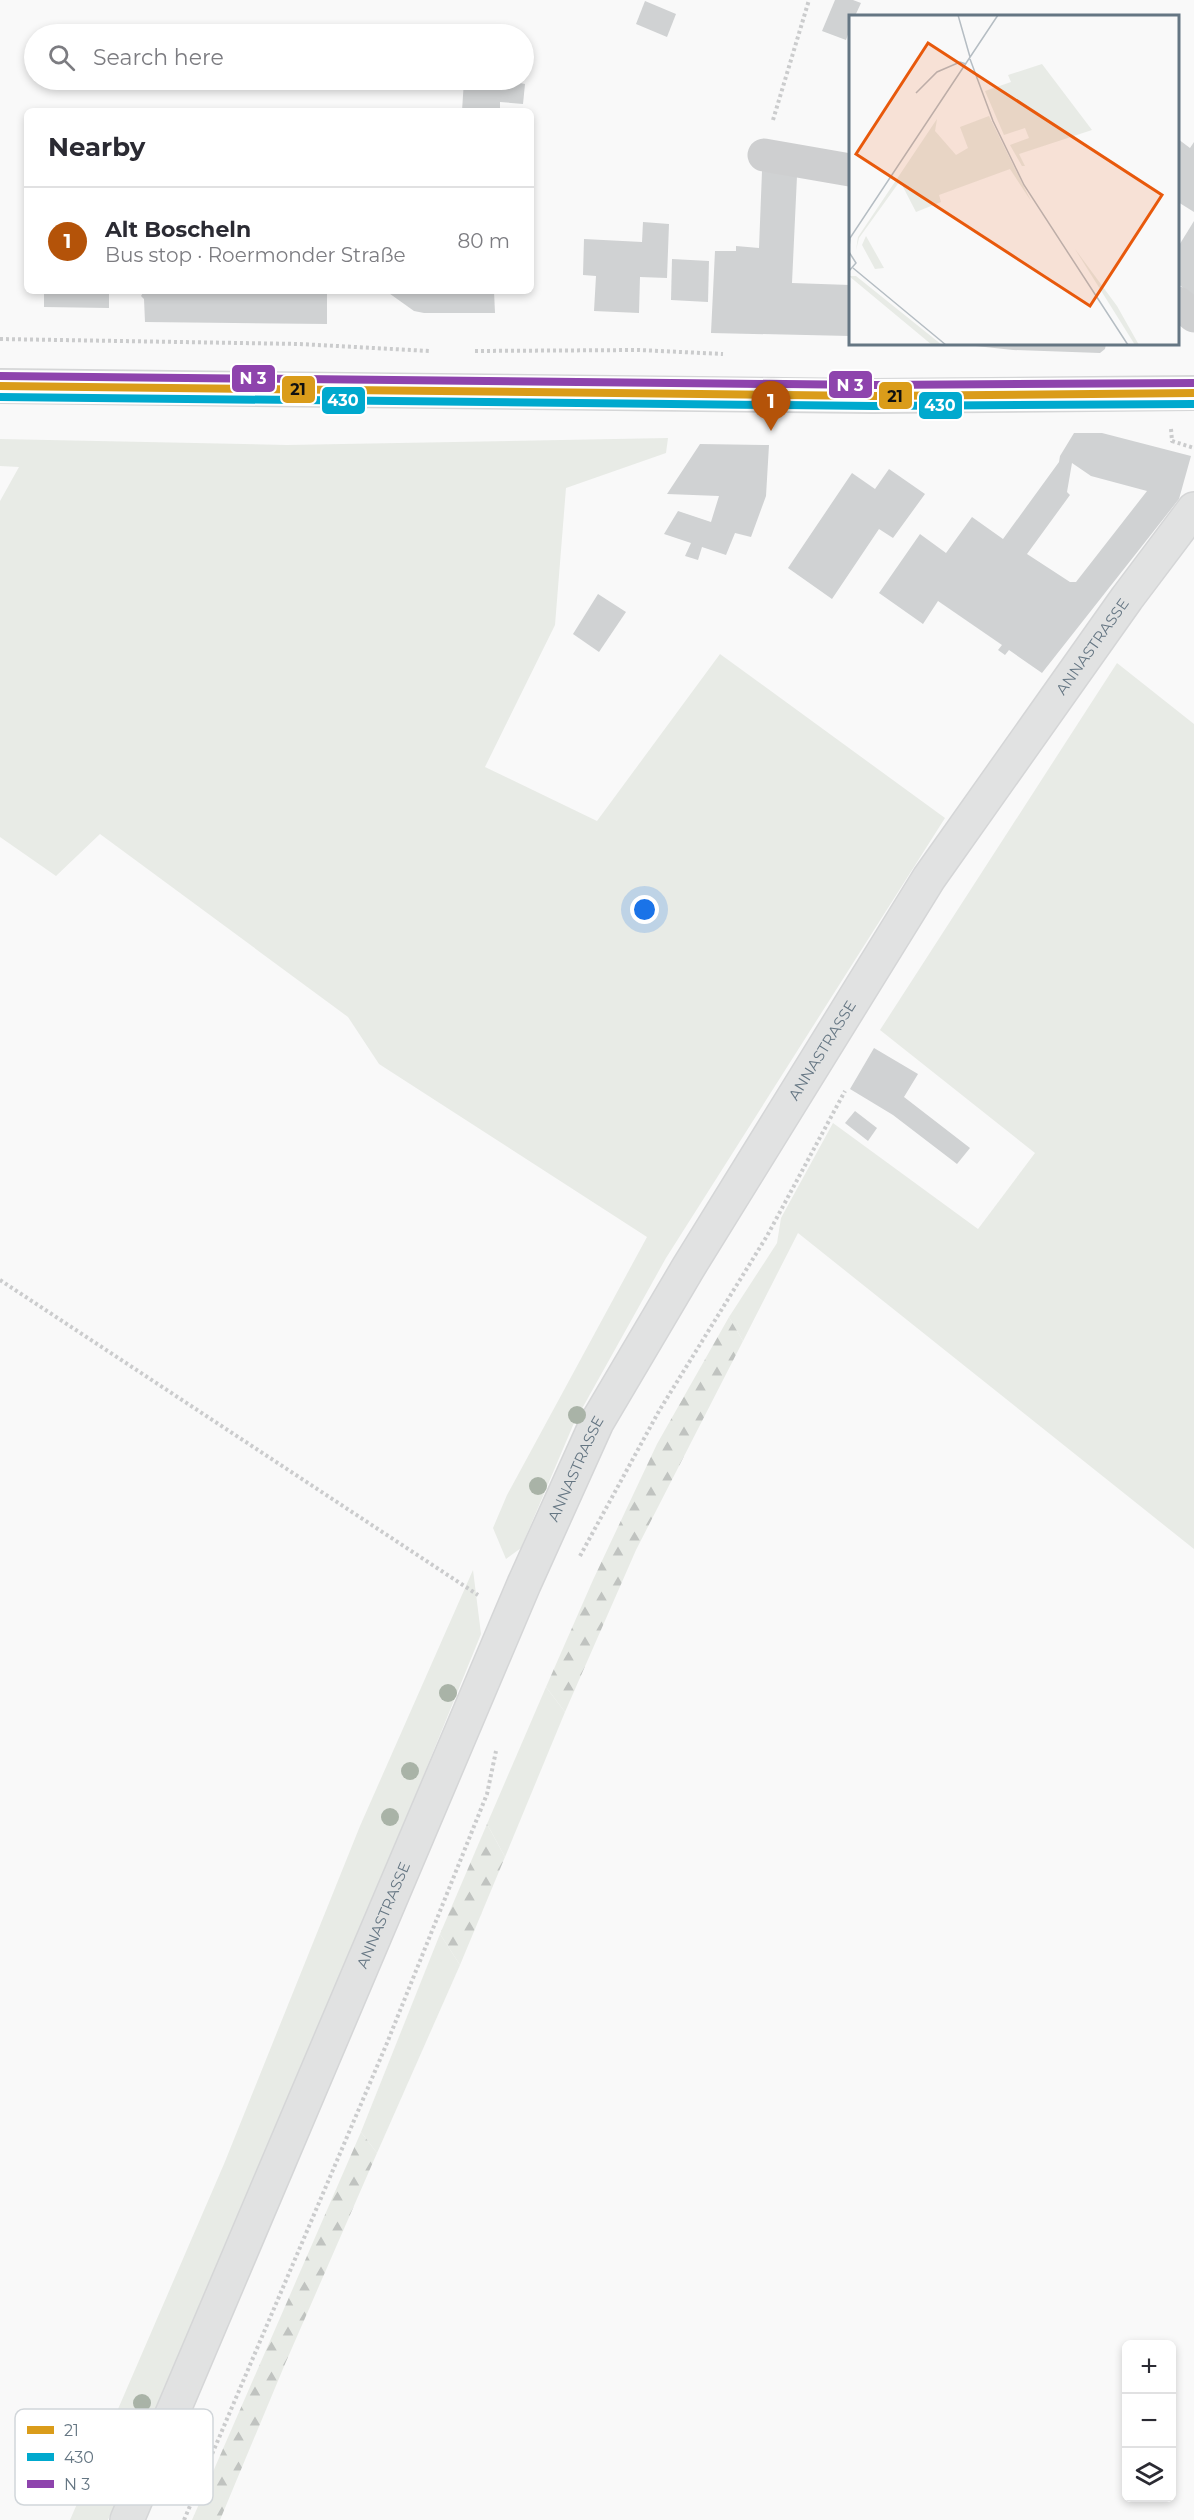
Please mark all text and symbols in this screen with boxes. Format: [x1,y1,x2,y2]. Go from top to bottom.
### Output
inset map [849,15,1179,345]
search box [24,24,534,90]
icon: search [45,41,78,74]
text: Search here [93,44,224,71]
text: Nearby [48,131,145,163]
text: Alt Boscheln [105,216,251,243]
text: 1 [64,229,71,253]
text: 80 m [458,229,510,253]
text: Bus stop · Roermonder Straße [105,243,406,267]
line badge: N 3 [231,364,276,393]
text: N 3 [240,369,266,388]
line badge: N 3 [828,370,873,399]
line badge: 21 [281,375,316,404]
text: N 3 [837,376,863,395]
text: 21 [290,380,306,399]
line badge: 21 [878,381,913,410]
pin: 1 [752,382,790,431]
line badge: 430 [321,386,366,415]
text: 21 [887,387,903,406]
text: 430 [327,391,359,410]
line badge: 430 [918,391,963,420]
text: 430 [924,396,956,415]
street label: ANNASTRASSE [1052,594,1133,698]
your location [630,895,659,924]
street label: ANNASTRASSE [784,997,860,1104]
street label: ANNASTRASSE [543,1412,608,1524]
street label: ANNASTRASSE [352,1859,414,1971]
map controls [1122,2340,1176,2502]
button: + [1122,2340,1176,2394]
button: − [1122,2394,1176,2448]
legend [15,2409,213,2505]
text: 21 [64,2421,79,2440]
text: 430 [64,2448,94,2467]
button: layers [1122,2448,1176,2502]
text: N 3 [64,2475,90,2494]

